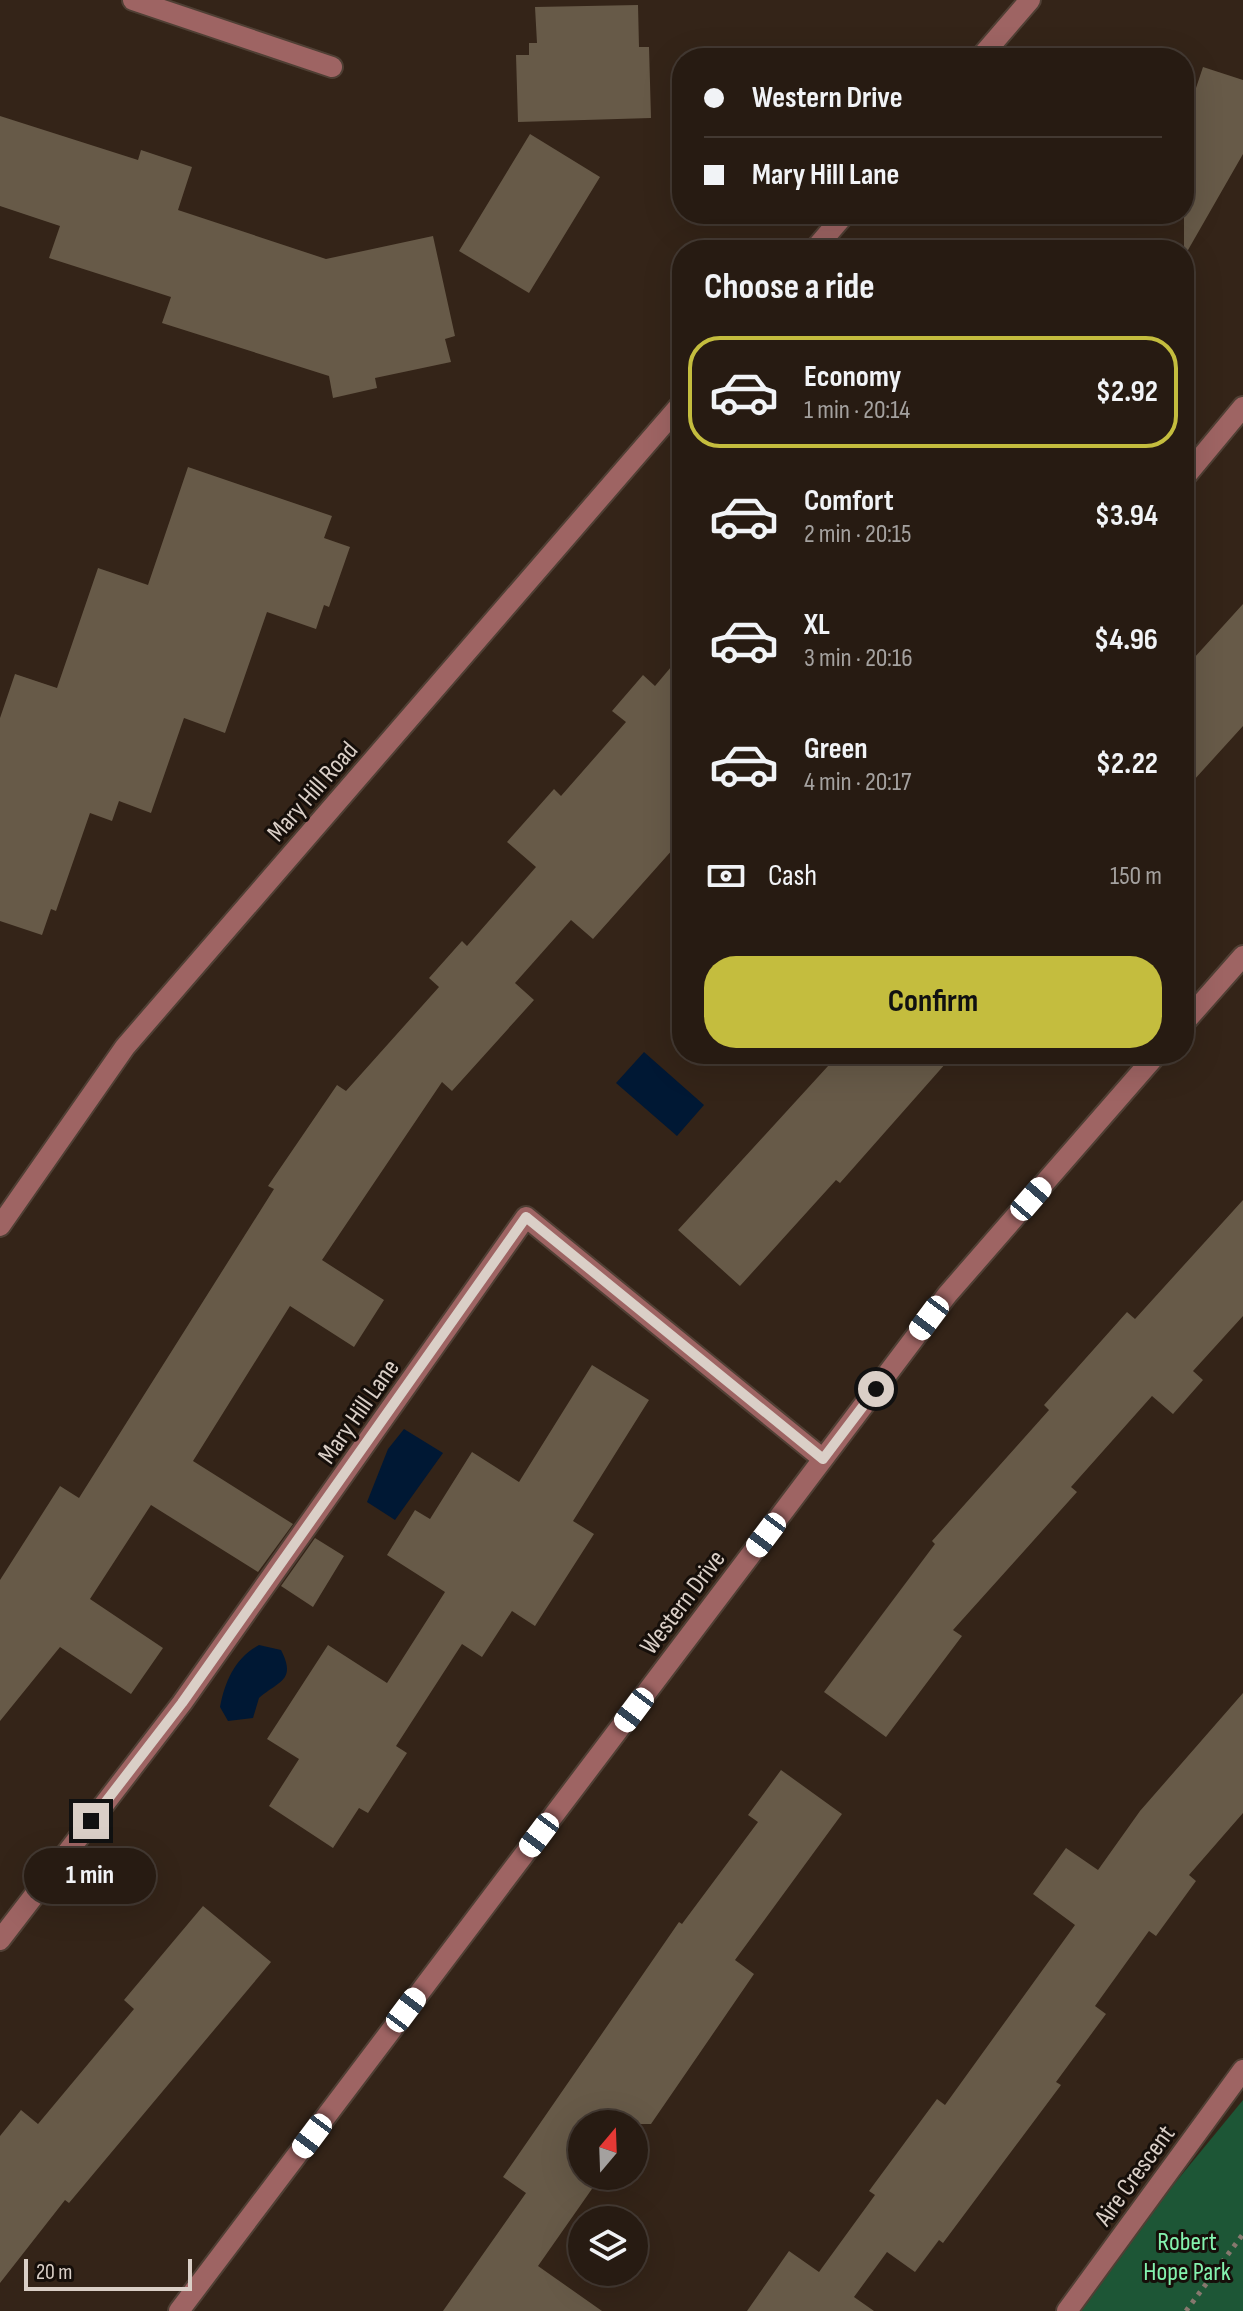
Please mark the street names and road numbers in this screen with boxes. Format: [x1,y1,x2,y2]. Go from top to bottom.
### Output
street label: Mary Hill Road [261,736,365,848]
street label: Mary Hill Lane [312,1354,406,1470]
street label: Western Drive [634,1545,732,1661]
street label: Aire Crescent [1088,2119,1182,2233]

